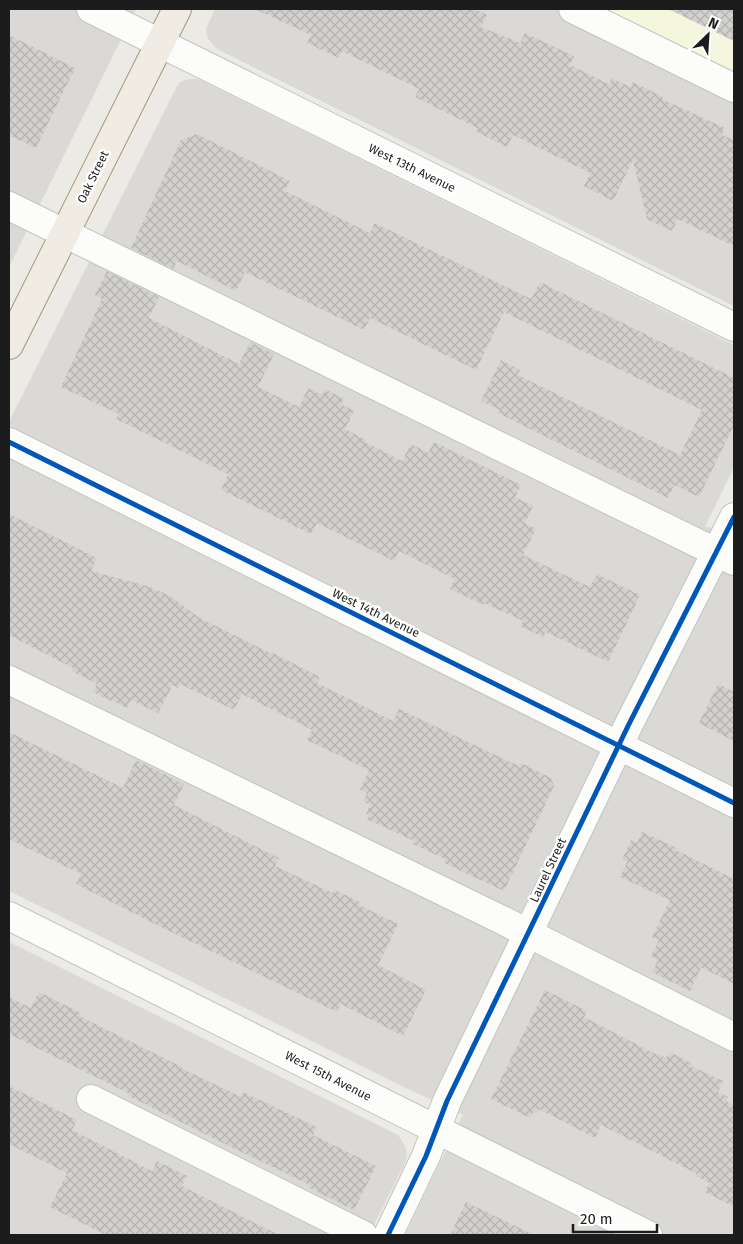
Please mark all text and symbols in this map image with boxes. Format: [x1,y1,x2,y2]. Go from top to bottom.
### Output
north arrow [683,10,733,60]
text: N [705,14,721,33]
street label: West 13th Avenue [366,141,458,195]
street label: Oak Street [74,148,112,206]
street label: West 14th Avenue [330,586,422,640]
street label: Laurel Street [527,835,569,904]
street label: West 15th Avenue [283,1048,373,1104]
scale bar [573,1202,657,1234]
text: 20 m [580,1210,613,1228]

